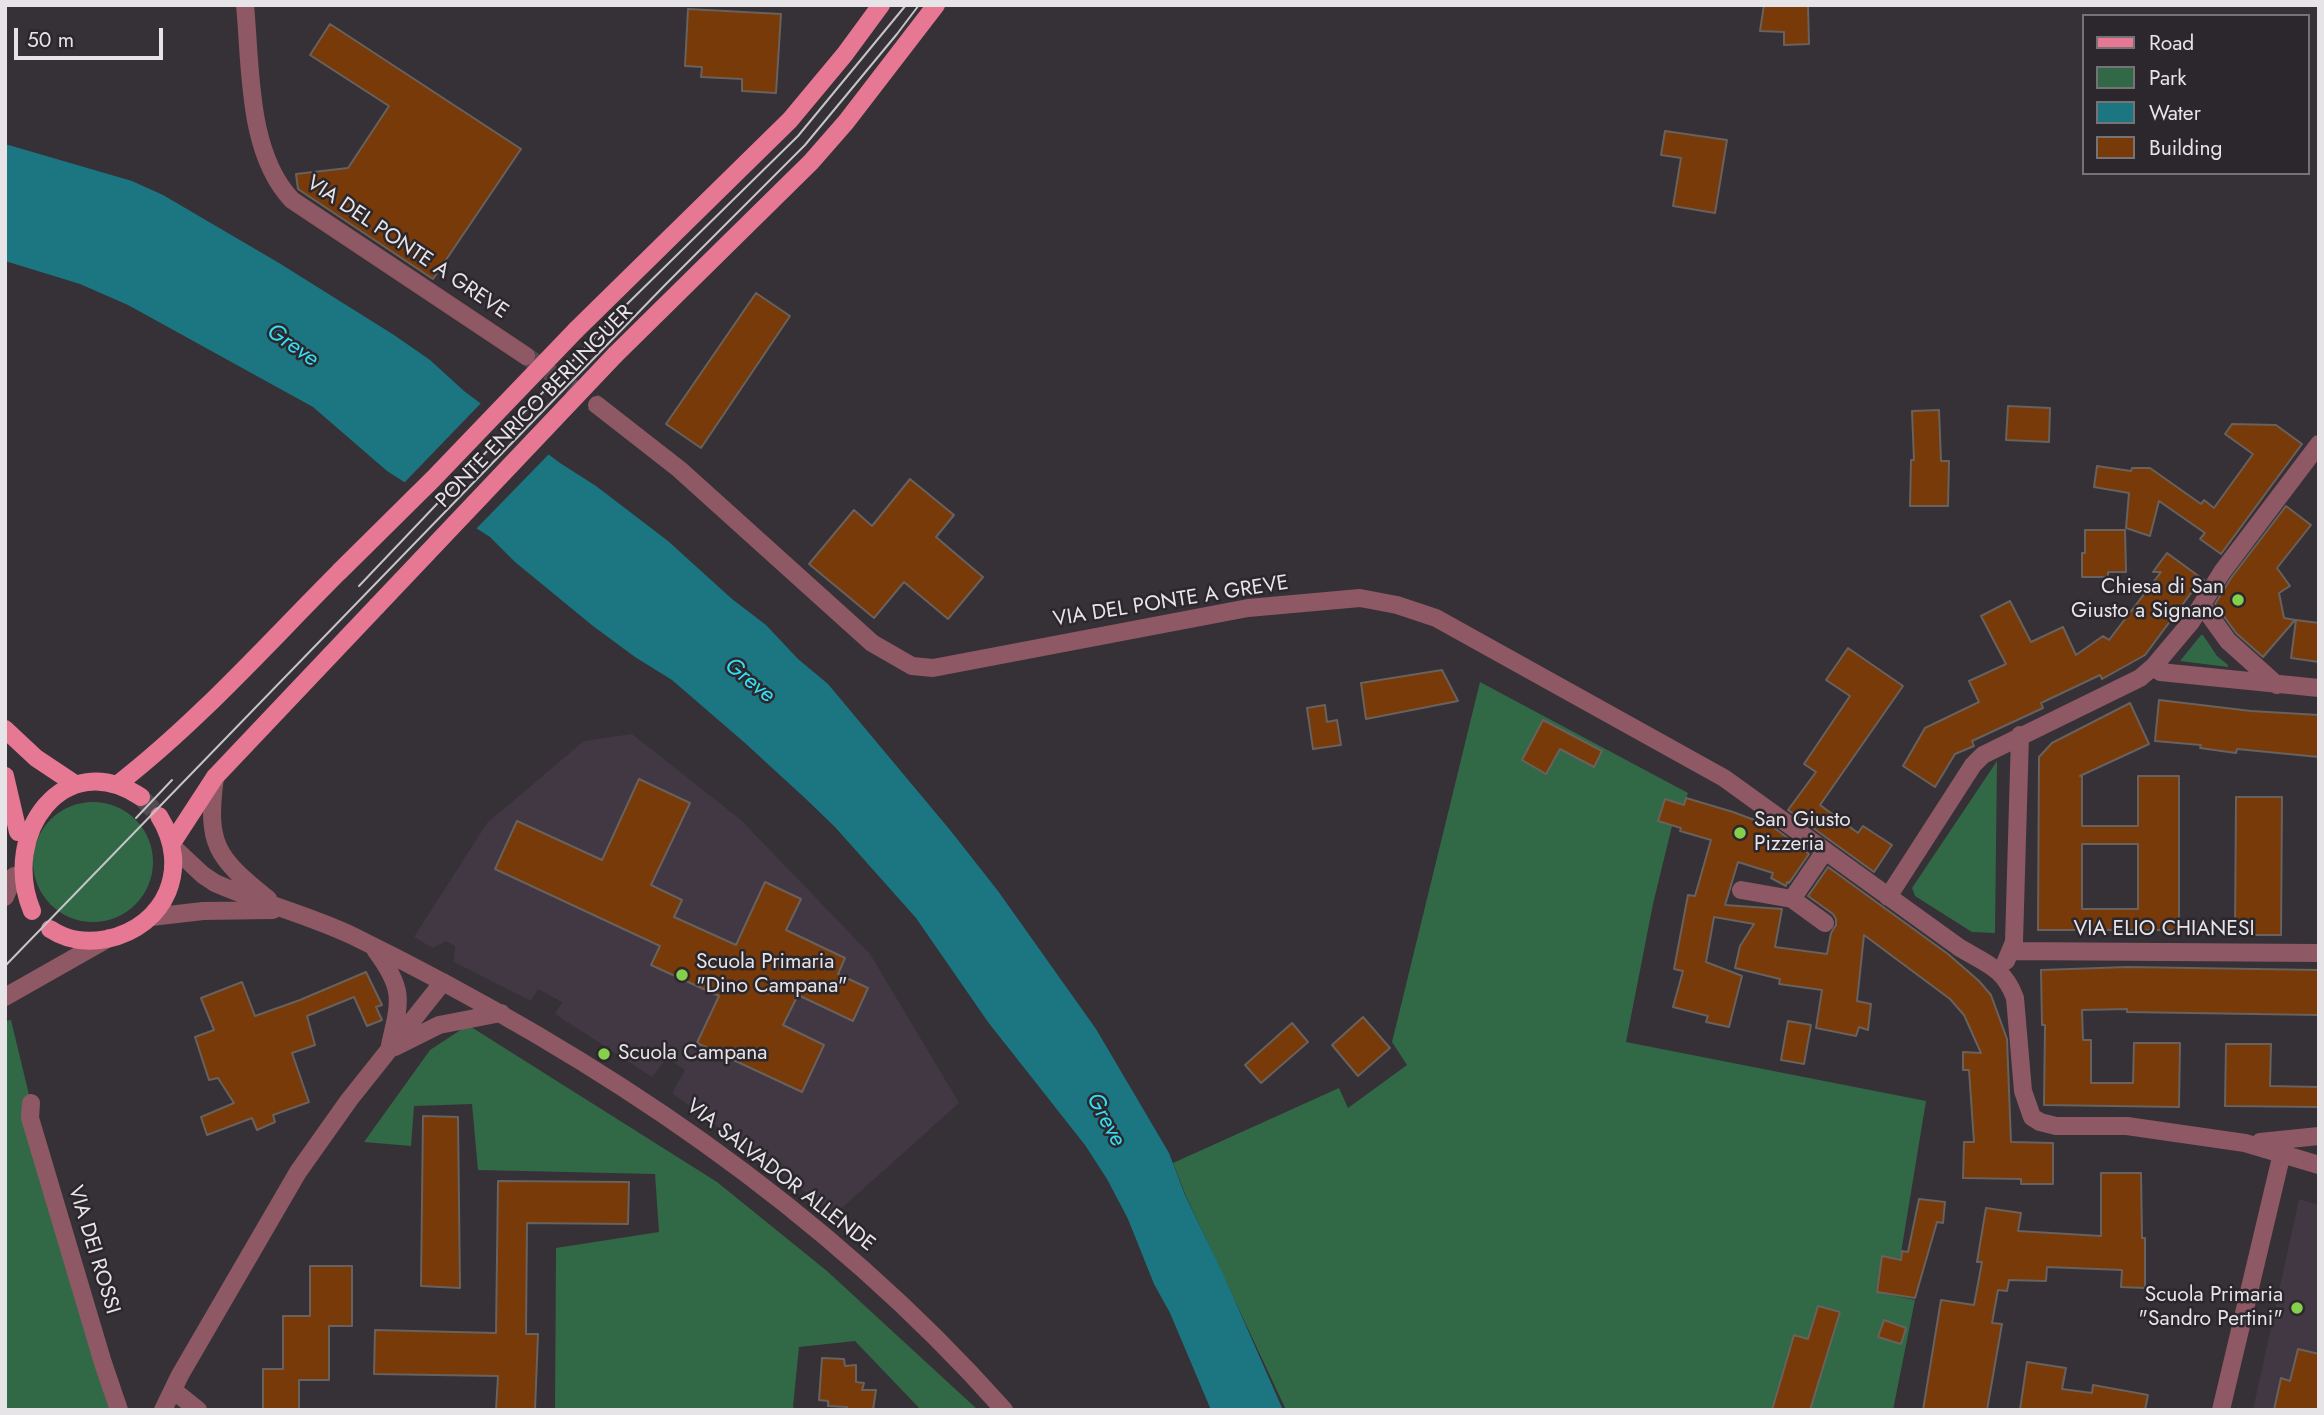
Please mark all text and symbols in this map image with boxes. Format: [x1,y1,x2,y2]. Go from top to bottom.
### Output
scale bar [18,14,166,58]
legend [2082,14,2310,175]
text: 50 m [27,25,74,55]
text: Road [2149,28,2194,58]
text: Park [2149,63,2186,93]
text: Water [2149,98,2201,128]
text: Building [2149,133,2222,163]
street label: VIA DEL PONTE A GREVE [301,171,513,325]
street label: PONTE ENRICO BERLINGUER [431,300,639,514]
water label: Greve [261,318,323,374]
street label: VIA DEL PONTE A GREVE [1052,571,1290,633]
place label: Chiesa di San Giusto a Signano [2071,575,2224,625]
marker: Chiesa di San Giusto a Signano [2230,592,2246,608]
water label: Greve [718,652,780,710]
place label: San Giusto Pizzeria [1754,808,1851,858]
marker: San Giusto Pizzeria [1732,825,1748,841]
street label: VIA ELIO CHIANESI [2073,917,2255,943]
place label: Scuola Primaria "Dino Campana" [696,950,847,1000]
marker: Scuola Primaria "Dino Campana" [674,967,690,983]
place label: Scuola Campana [618,1041,767,1067]
marker: Scuola Campana [596,1046,612,1062]
water label: Greve [1079,1088,1131,1152]
street label: VIA SALVADOR ALLENDE [680,1094,880,1258]
street label: VIA DEI ROSSI [62,1183,124,1317]
place label: Scuola Primaria "Sandro Pertini" [2138,1283,2283,1333]
marker: Scuola Primaria "Sandro Pertini" [2289,1300,2305,1316]

